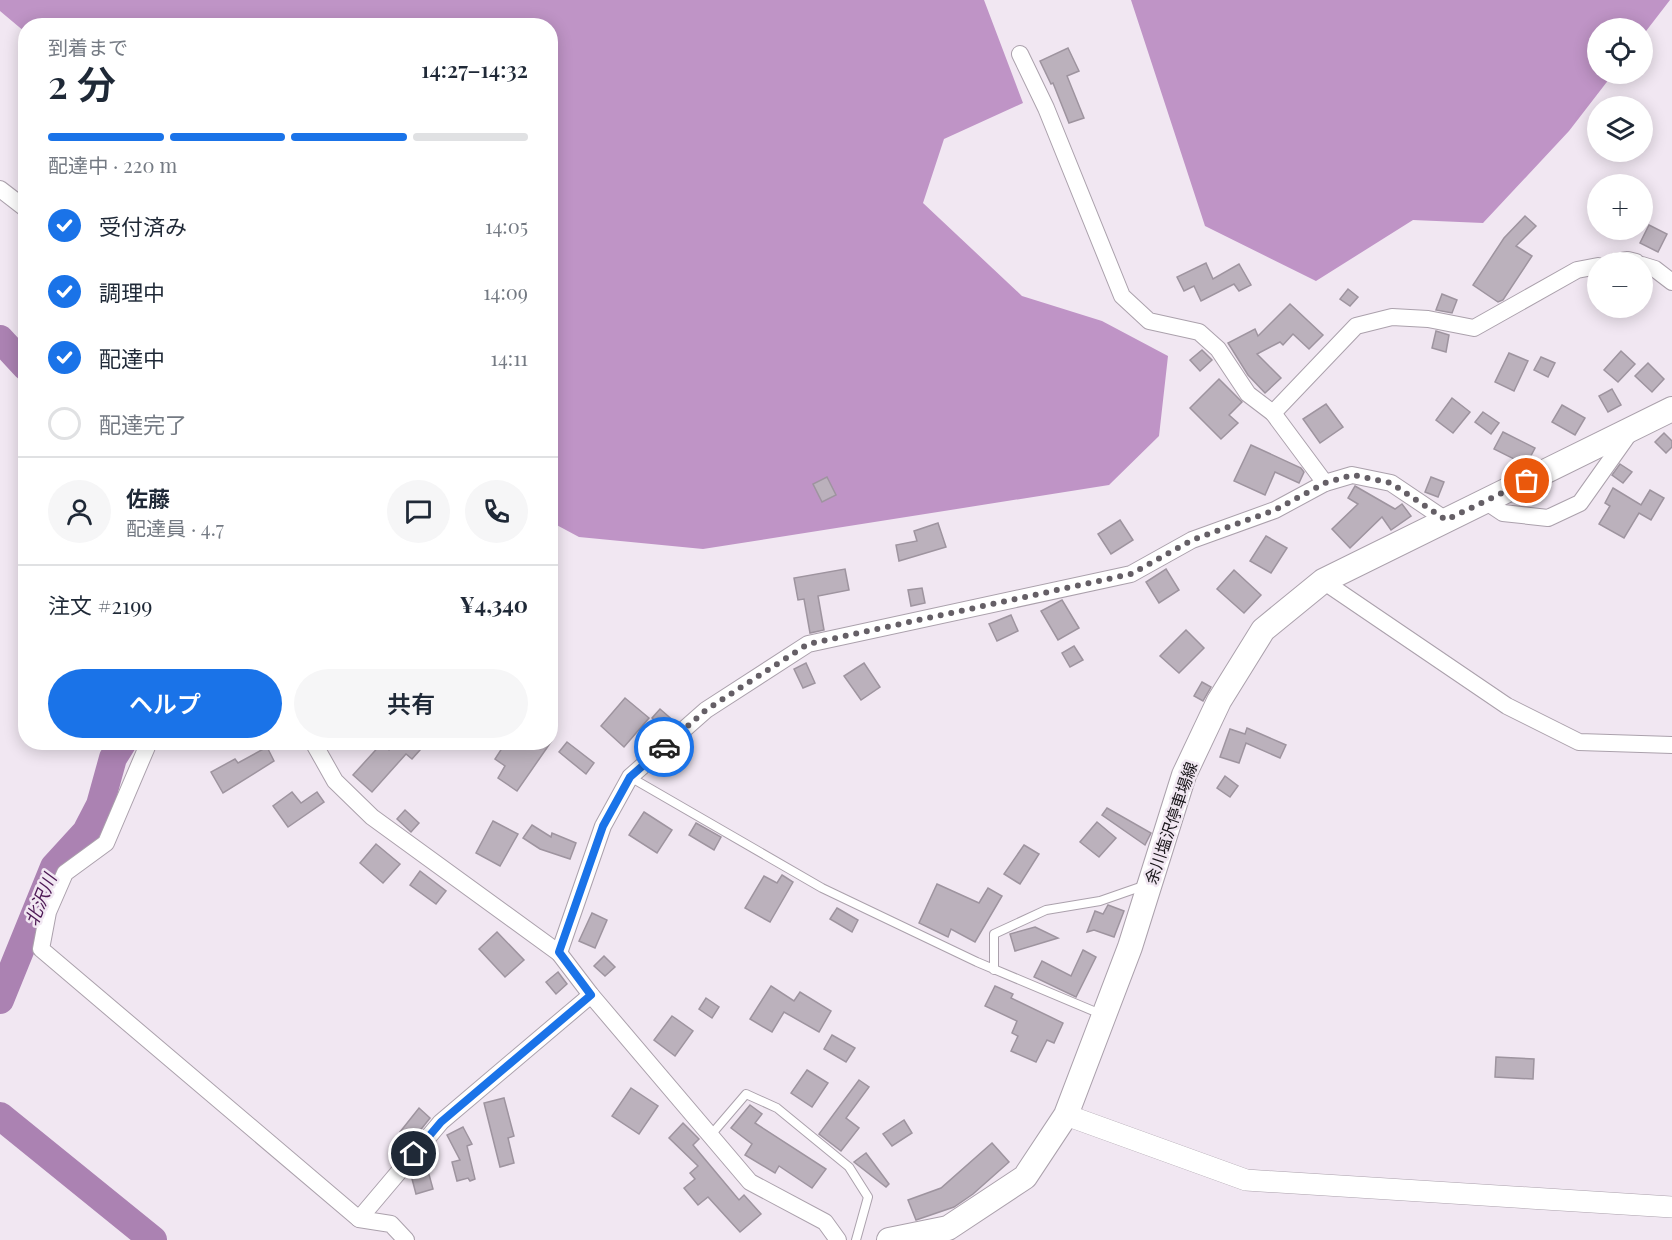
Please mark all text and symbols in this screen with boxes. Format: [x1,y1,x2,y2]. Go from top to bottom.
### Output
map controls [1587,18,1653,318]
button: locate [1587,18,1653,84]
text: 到着まで [48,33,128,60]
text: 14:27–14:32 [421,54,528,84]
text: 2 分 [48,57,116,109]
button: layers [1587,96,1653,162]
text: 配達中 · 220 m [48,151,177,178]
button: + [1587,174,1653,240]
icon: check [48,209,81,242]
text: 受付済み [99,211,187,241]
text: 14:05 [485,212,528,239]
button: − [1587,252,1653,318]
icon: check [48,275,81,308]
text: 調理中 [99,277,165,307]
text: 14:09 [483,278,528,305]
icon: check [48,341,81,374]
text: 配達中 [99,343,165,373]
text: 14:11 [491,344,528,371]
text: 配達完了 [99,409,187,439]
pin [1501,455,1552,506]
icon: bag [1510,464,1543,497]
button: person [48,480,111,543]
button: chat [387,480,450,543]
button: phone [465,480,528,543]
text: 佐藤 [126,483,170,513]
text: 配達員 · 4.7 [126,514,224,541]
text: ¥4,340 [460,589,528,619]
text: 注文 #2199 [48,590,153,620]
button: ヘルプ [48,669,282,738]
button: 共有 [294,669,528,738]
courier [634,717,694,777]
icon: car [648,731,681,764]
street label: 余川塩沢停車場線 [1140,759,1201,887]
water label: 北沢川 [19,868,62,929]
pin [388,1128,439,1179]
icon: home [397,1137,430,1170]

